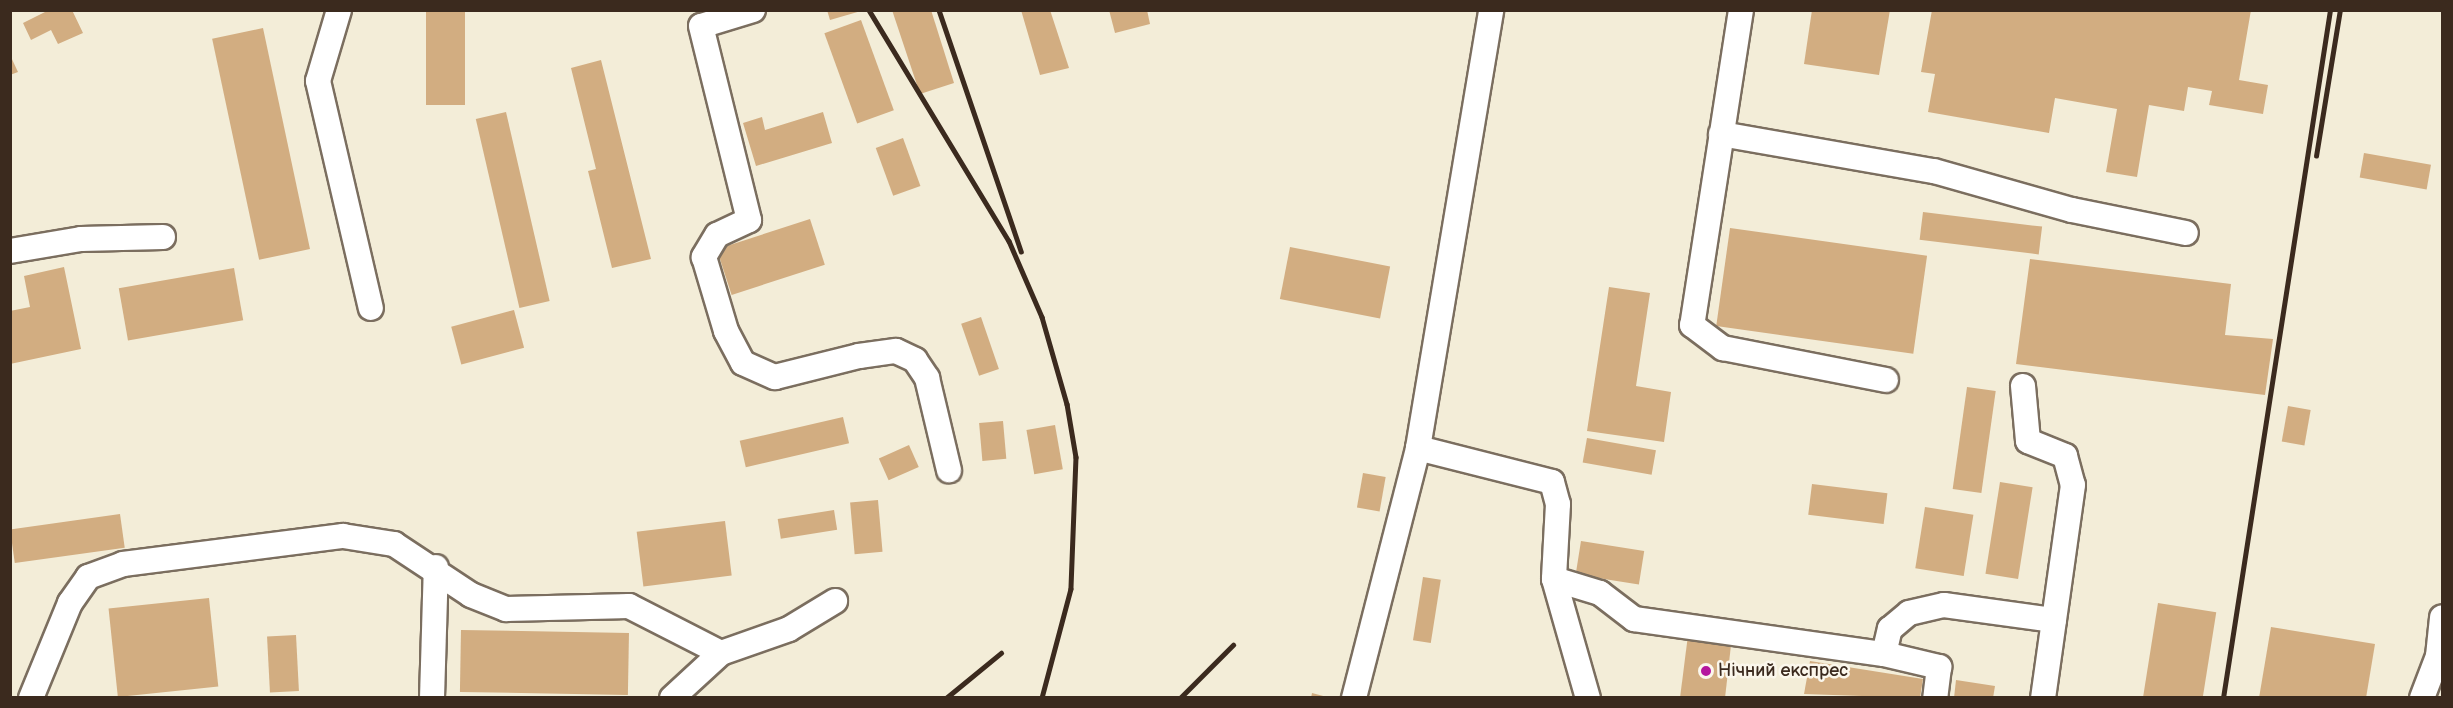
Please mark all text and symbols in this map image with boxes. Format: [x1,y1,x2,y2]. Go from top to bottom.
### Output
place label: Нічний експрес [1718,660,1848,682]
marker: Нічний експрес [1699,664,1713,678]

